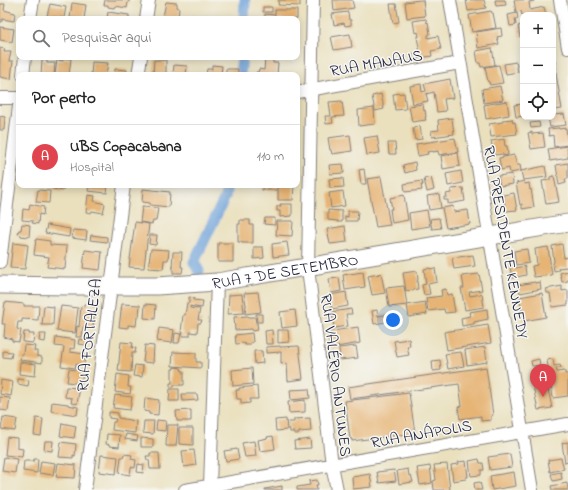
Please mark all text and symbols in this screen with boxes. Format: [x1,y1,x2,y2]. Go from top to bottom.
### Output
map controls [520,12,556,120]
button: + [520,12,556,48]
search box [16,16,300,60]
icon: search [30,27,52,49]
text: Pesquisar aqui [62,27,151,49]
street label: RUA MANAUS [328,44,424,84]
button: − [520,48,556,84]
button: locate [520,84,556,120]
text: Por perto [32,86,96,111]
text: UBS Copacabana [70,136,182,158]
street label: RUA PRESIDENTE KENNEDY [476,144,534,341]
text: A [41,147,49,166]
text: 110 m [257,147,284,166]
text: Hospital [70,158,114,177]
street label: RUA 7 DE SETEMBRO [211,248,360,296]
street label: RUA FORTALEZA [71,277,109,393]
street label: RUA VALÉRIO ANTUNES [313,293,357,458]
your location [383,310,403,330]
pin: A [530,364,556,397]
street label: RUA ANÁPOLIS [369,414,474,456]

